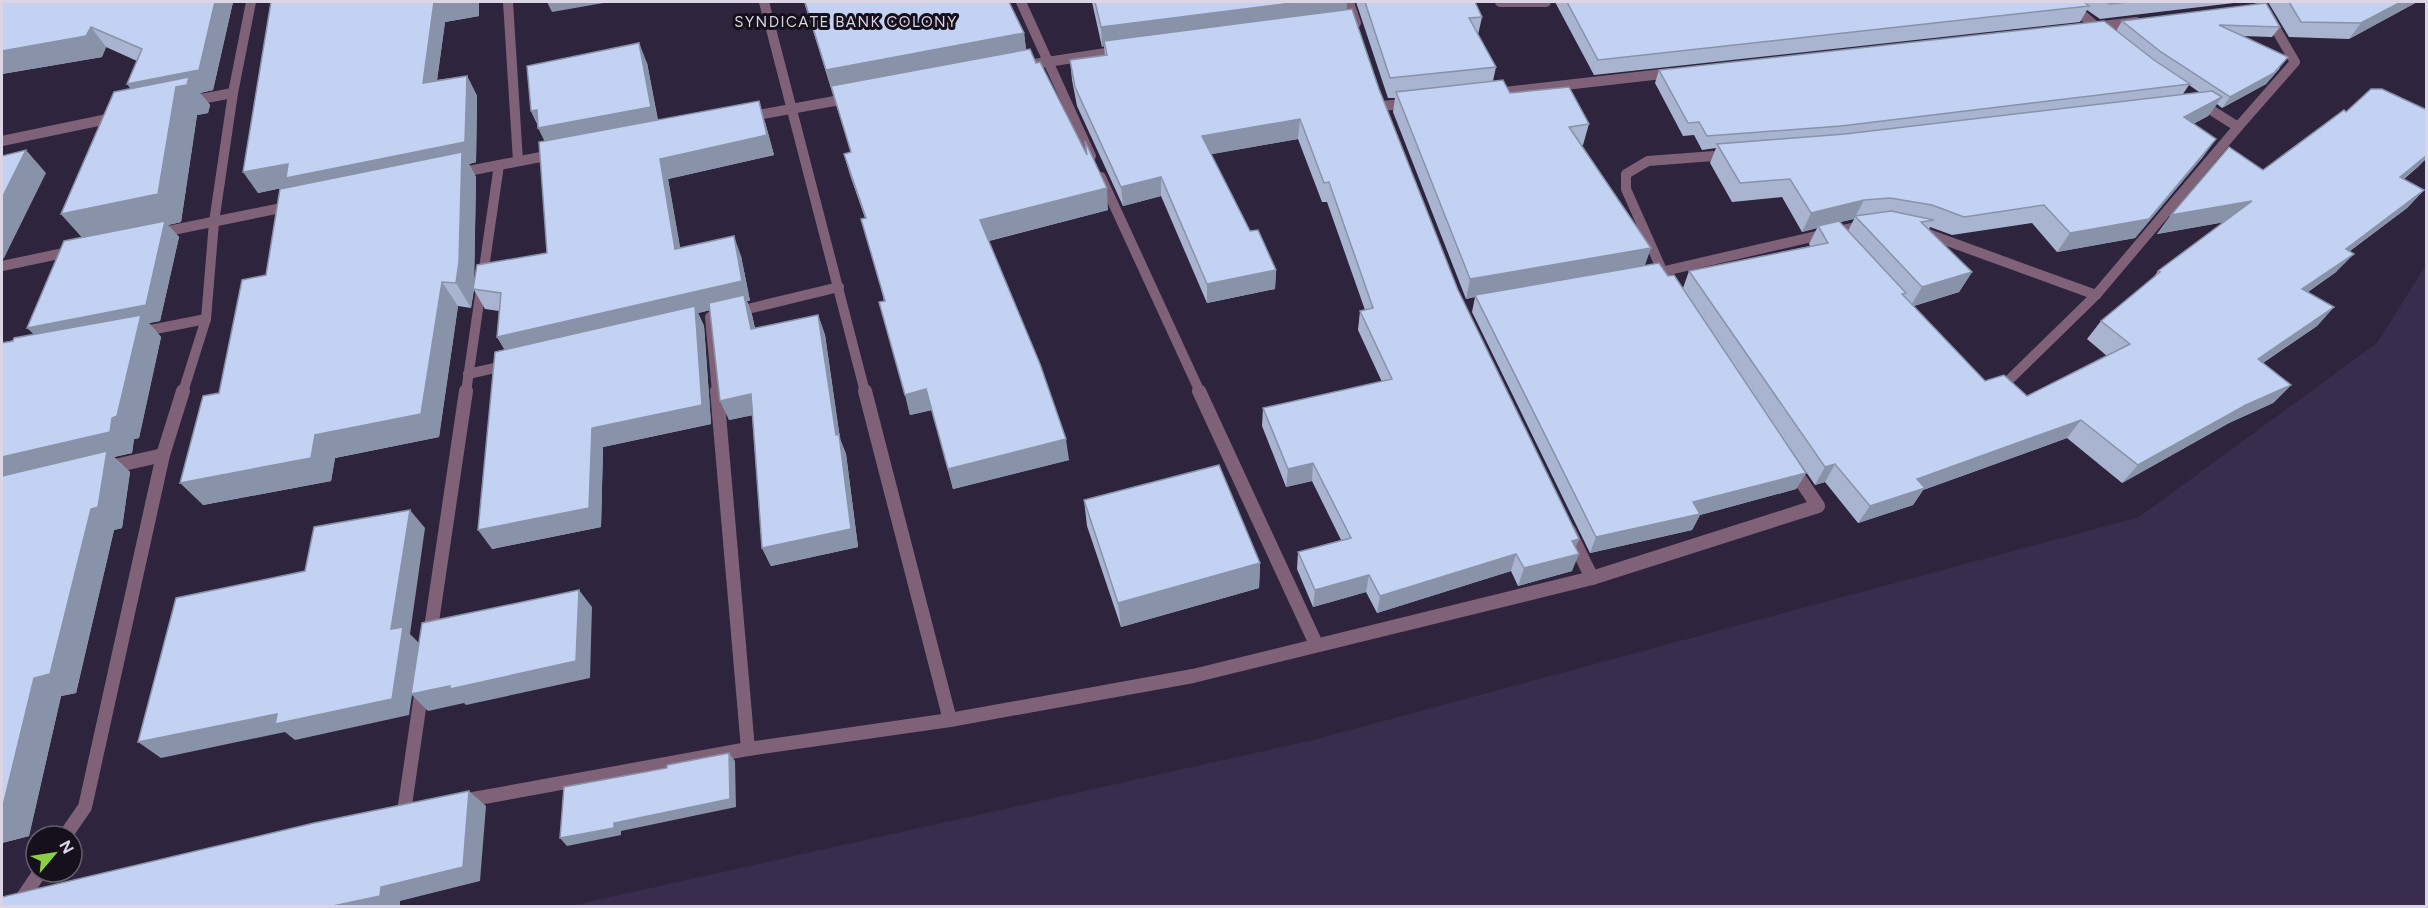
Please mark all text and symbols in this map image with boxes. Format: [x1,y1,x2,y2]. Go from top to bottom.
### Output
district label: SYNDICATE BANK COLONY [734,13,958,31]
north arrow [24,824,84,884]
text: N [55,837,78,857]

